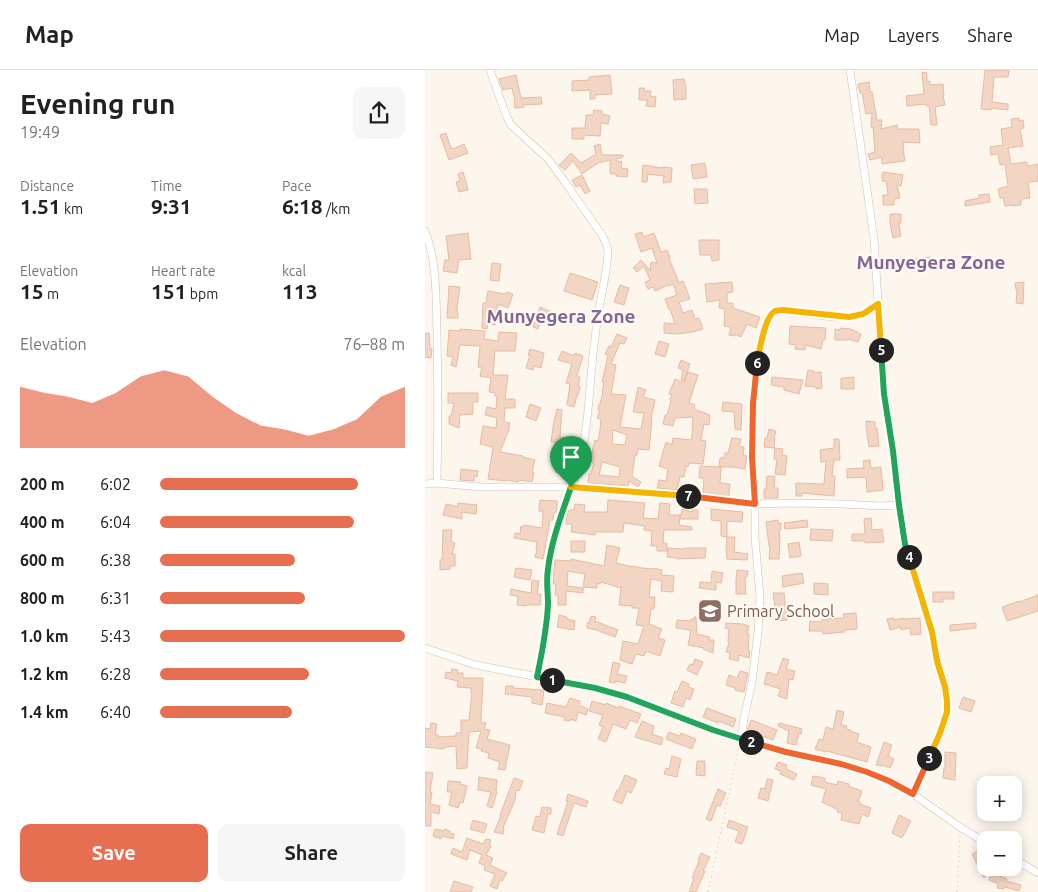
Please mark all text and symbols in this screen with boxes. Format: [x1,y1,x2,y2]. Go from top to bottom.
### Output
text: Map [25,21,74,48]
text: Map [824,25,860,45]
text: Layers [888,25,939,45]
text: Share [967,25,1013,45]
button: share [353,87,405,139]
text: Evening run [20,88,175,119]
text: 19:49 [20,123,60,141]
text: Distance [20,178,74,194]
text: Time [151,178,182,194]
text: Pace [282,178,312,194]
text: 1.51 [20,194,61,218]
text: 9:31 [151,194,192,218]
text: 6:18 [282,194,323,218]
text: km [61,201,83,217]
text: /km [323,201,350,217]
district label: Munyegera Zone [856,251,1006,273]
text: Elevation [20,263,78,279]
text: Heart rate [151,263,215,279]
text: kcal [282,263,306,279]
text: 15 [20,279,44,303]
text: 151 [151,279,187,303]
text: 113 [282,279,318,303]
text: m [44,286,59,302]
text: bpm [187,286,218,302]
district label: Munyegera Zone [486,305,636,327]
text: Elevation [20,335,87,353]
text: 76–88 m [343,335,405,353]
pin: 5 [869,338,893,362]
text: 5 [878,342,885,358]
pin: 6 [745,350,769,376]
text: 6 [754,355,761,371]
pin [550,436,592,487]
icon: arrive [557,443,585,471]
text: 200 m [20,475,65,493]
text: 6:02 [100,475,131,493]
pin: 7 [675,484,701,508]
text: 7 [685,488,692,504]
text: 400 m [20,513,65,531]
text: 6:04 [100,513,131,531]
pin: 4 [897,544,921,570]
text: 4 [906,549,913,565]
text: 600 m [20,551,65,569]
text: 6:38 [100,551,131,569]
text: 800 m [20,589,65,607]
text: 6:31 [100,589,131,607]
school or university icon: Primary School [697,598,723,624]
place label: Primary School [727,602,834,620]
text: 1.0 km [20,627,69,645]
text: 5:43 [100,627,131,645]
text: 1.2 km [20,665,69,683]
text: 6:28 [100,665,131,683]
pin: 1 [539,668,565,692]
text: 1 [549,672,556,688]
text: 1.4 km [20,703,69,721]
text: 6:40 [100,703,131,721]
pin: 2 [739,730,763,754]
text: 2 [748,734,755,750]
pin: 3 [917,746,941,770]
text: 3 [926,750,933,766]
map controls [977,776,1022,876]
button: + [977,776,1022,821]
button: Save [20,824,208,882]
button: Share [218,824,405,882]
button: − [977,831,1022,876]

